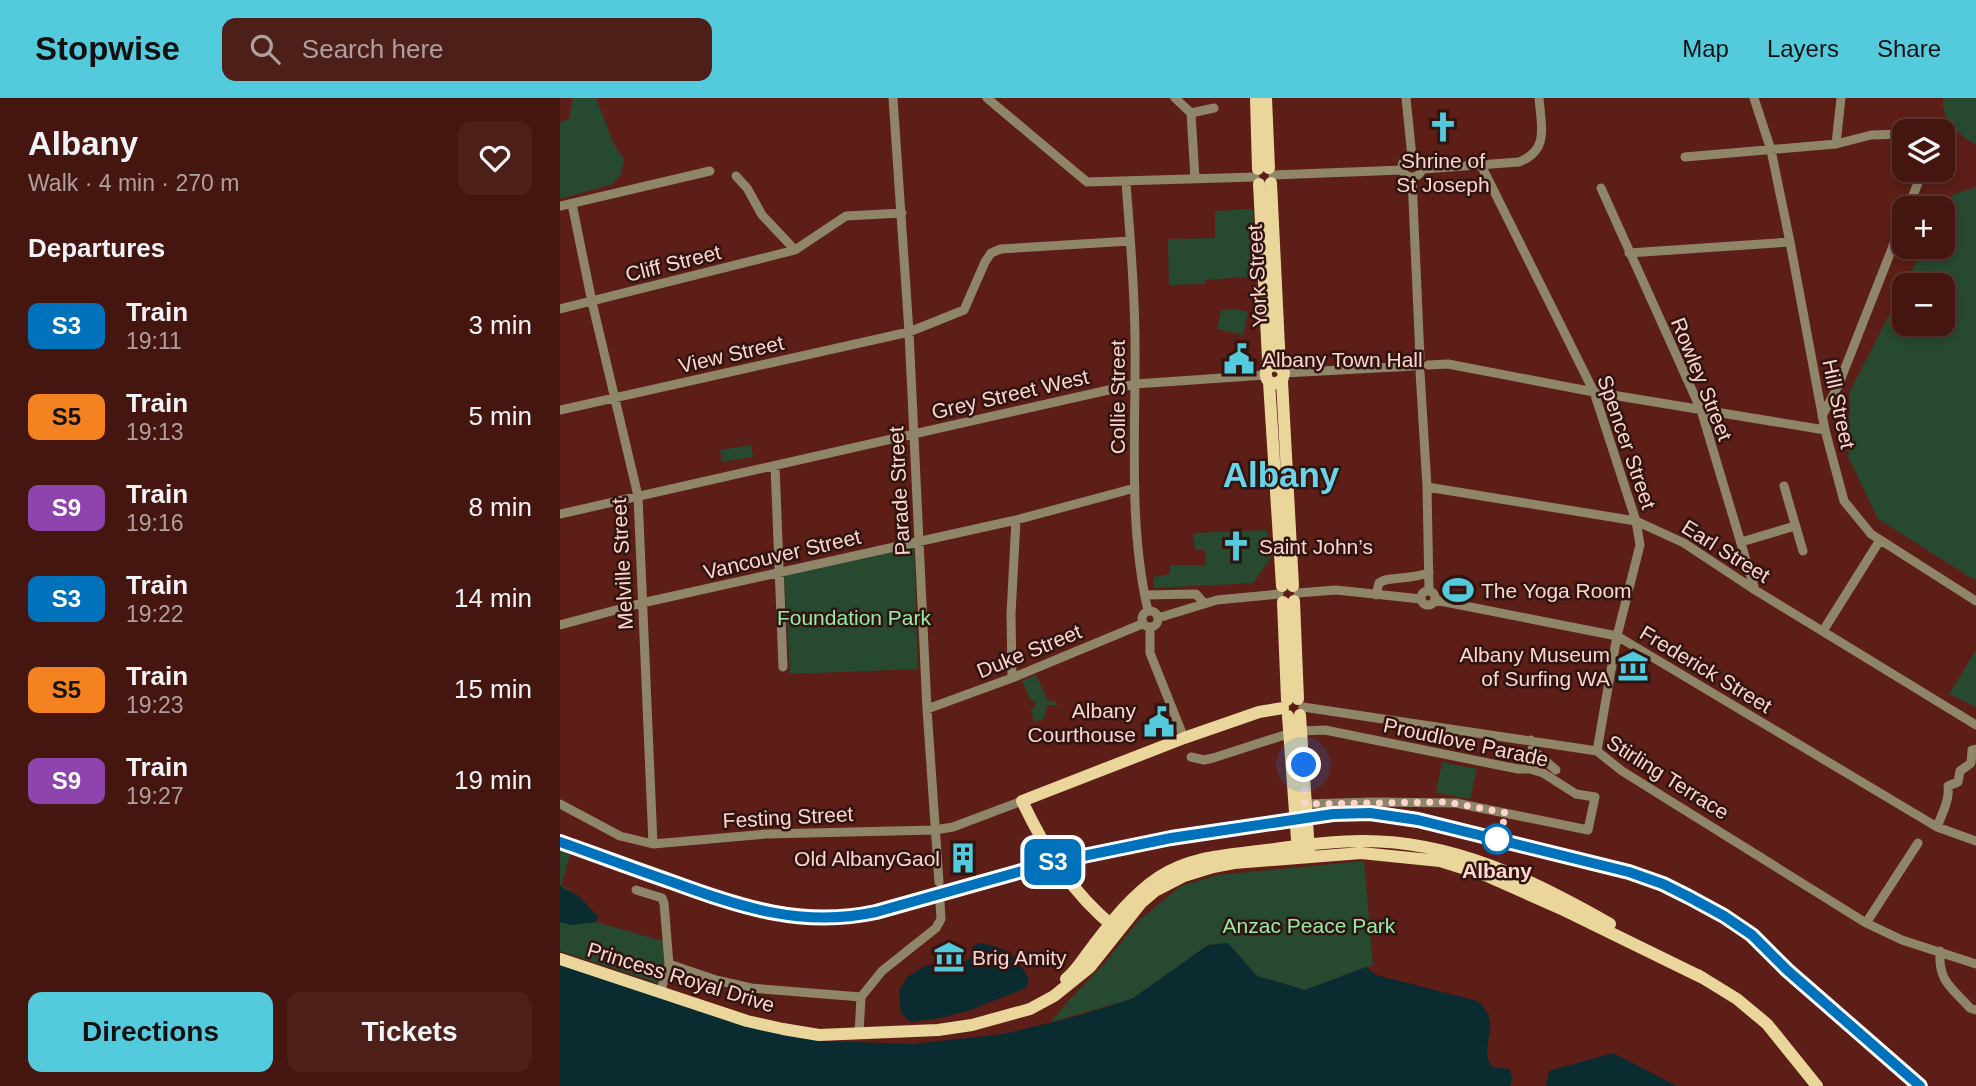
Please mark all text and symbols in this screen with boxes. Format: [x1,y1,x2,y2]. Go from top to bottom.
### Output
search box [222,18,712,81]
text: Stopwise [35,30,180,67]
icon: search [246,30,284,68]
text: Search here [302,34,444,64]
text: Map [1682,35,1729,62]
text: Layers [1767,35,1839,62]
text: Share [1877,35,1941,62]
church icon: Shrine of St Joseph [1426,110,1460,144]
map controls [1892,119,1955,336]
button: layers [1892,119,1955,182]
button: heart [458,121,532,195]
text: Albany [28,125,138,162]
place label: Shrine of St Joseph [1396,149,1490,196]
text: Walk · 4 min · 270 m [28,170,239,196]
button: + [1892,196,1955,259]
street label: York Street [1243,224,1271,328]
text: Departures [28,233,165,263]
street label: Cliff Street [623,240,723,286]
button: − [1892,273,1955,336]
text: Train [126,297,188,327]
text: 3 min [468,310,532,340]
text: S3 [52,312,81,339]
street label: Rowley Street [1667,314,1737,444]
text: 19:11 [126,328,182,354]
street label: View Street [676,331,786,377]
street label: Collie Street [1106,340,1129,454]
public building icon: Albany Town Hall [1222,342,1256,376]
place label: Albany Town Hall [1262,348,1423,371]
street label: Hill Street [1818,357,1860,451]
street label: Grey Street West [929,365,1091,423]
street label: Spencer Street [1593,372,1661,512]
text: Train [126,388,188,418]
text: 5 min [468,401,532,431]
text: S5 [52,403,81,430]
text: 19:13 [126,419,184,445]
street label: Parade Street [884,426,914,556]
district label: Albany [1223,455,1340,494]
text: Train [126,479,188,509]
text: 8 min [468,492,532,522]
text: S9 [52,494,81,521]
street label: Melville Street [607,497,637,630]
text: 19:16 [126,510,184,536]
street label: Earl Street [1678,515,1774,587]
street label: Vancouver Street [701,525,863,583]
church icon: Saint John’s [1219,529,1253,563]
place label: Saint John’s [1259,535,1373,558]
text: Train [126,570,188,600]
sports icon: The Yoga Room [1441,573,1475,607]
place label: The Yoga Room [1481,579,1632,602]
text: 14 min [454,583,532,613]
text: S3 [52,585,81,612]
text: 19:22 [126,601,184,627]
park label: Foundation Park [777,606,932,629]
street label: Duke Street [973,620,1085,682]
street label: Frederick Street [1636,621,1776,717]
place label: Albany Museum of Surfing WA [1459,643,1610,690]
museum icon: Albany Museum of Surfing WA [1616,649,1650,683]
text: Train [126,661,188,691]
text: 15 min [454,674,532,704]
text: S5 [52,676,81,703]
text: 19:23 [126,692,184,718]
place label: Albany Courthouse [1027,699,1136,746]
public building icon: Albany Courthouse [1142,705,1176,739]
street label: Proudlove Parade [1381,713,1551,771]
street label: Stirling Terrace [1603,730,1733,824]
your location [1286,747,1321,782]
text: Train [126,752,188,782]
text: 19 min [454,765,532,795]
text: S9 [52,767,81,794]
text: 19:27 [126,783,184,809]
street label: Festing Street [722,802,854,832]
marker: Albany [1482,824,1512,854]
line badge: S3 [1022,839,1084,885]
building icon: Old AlbanyGaol [946,841,980,875]
place label: Old AlbanyGaol [794,847,940,870]
text: S3 [1038,848,1068,875]
place label: Albany [1462,859,1532,882]
park label: Anzac Peace Park [1223,914,1396,937]
street label: Princess Royal Drive [584,938,778,1016]
museum icon: Brig Amity [932,940,966,974]
place label: Brig Amity [972,946,1067,969]
button: Directions [28,992,273,1072]
button: Tickets [287,992,532,1072]

